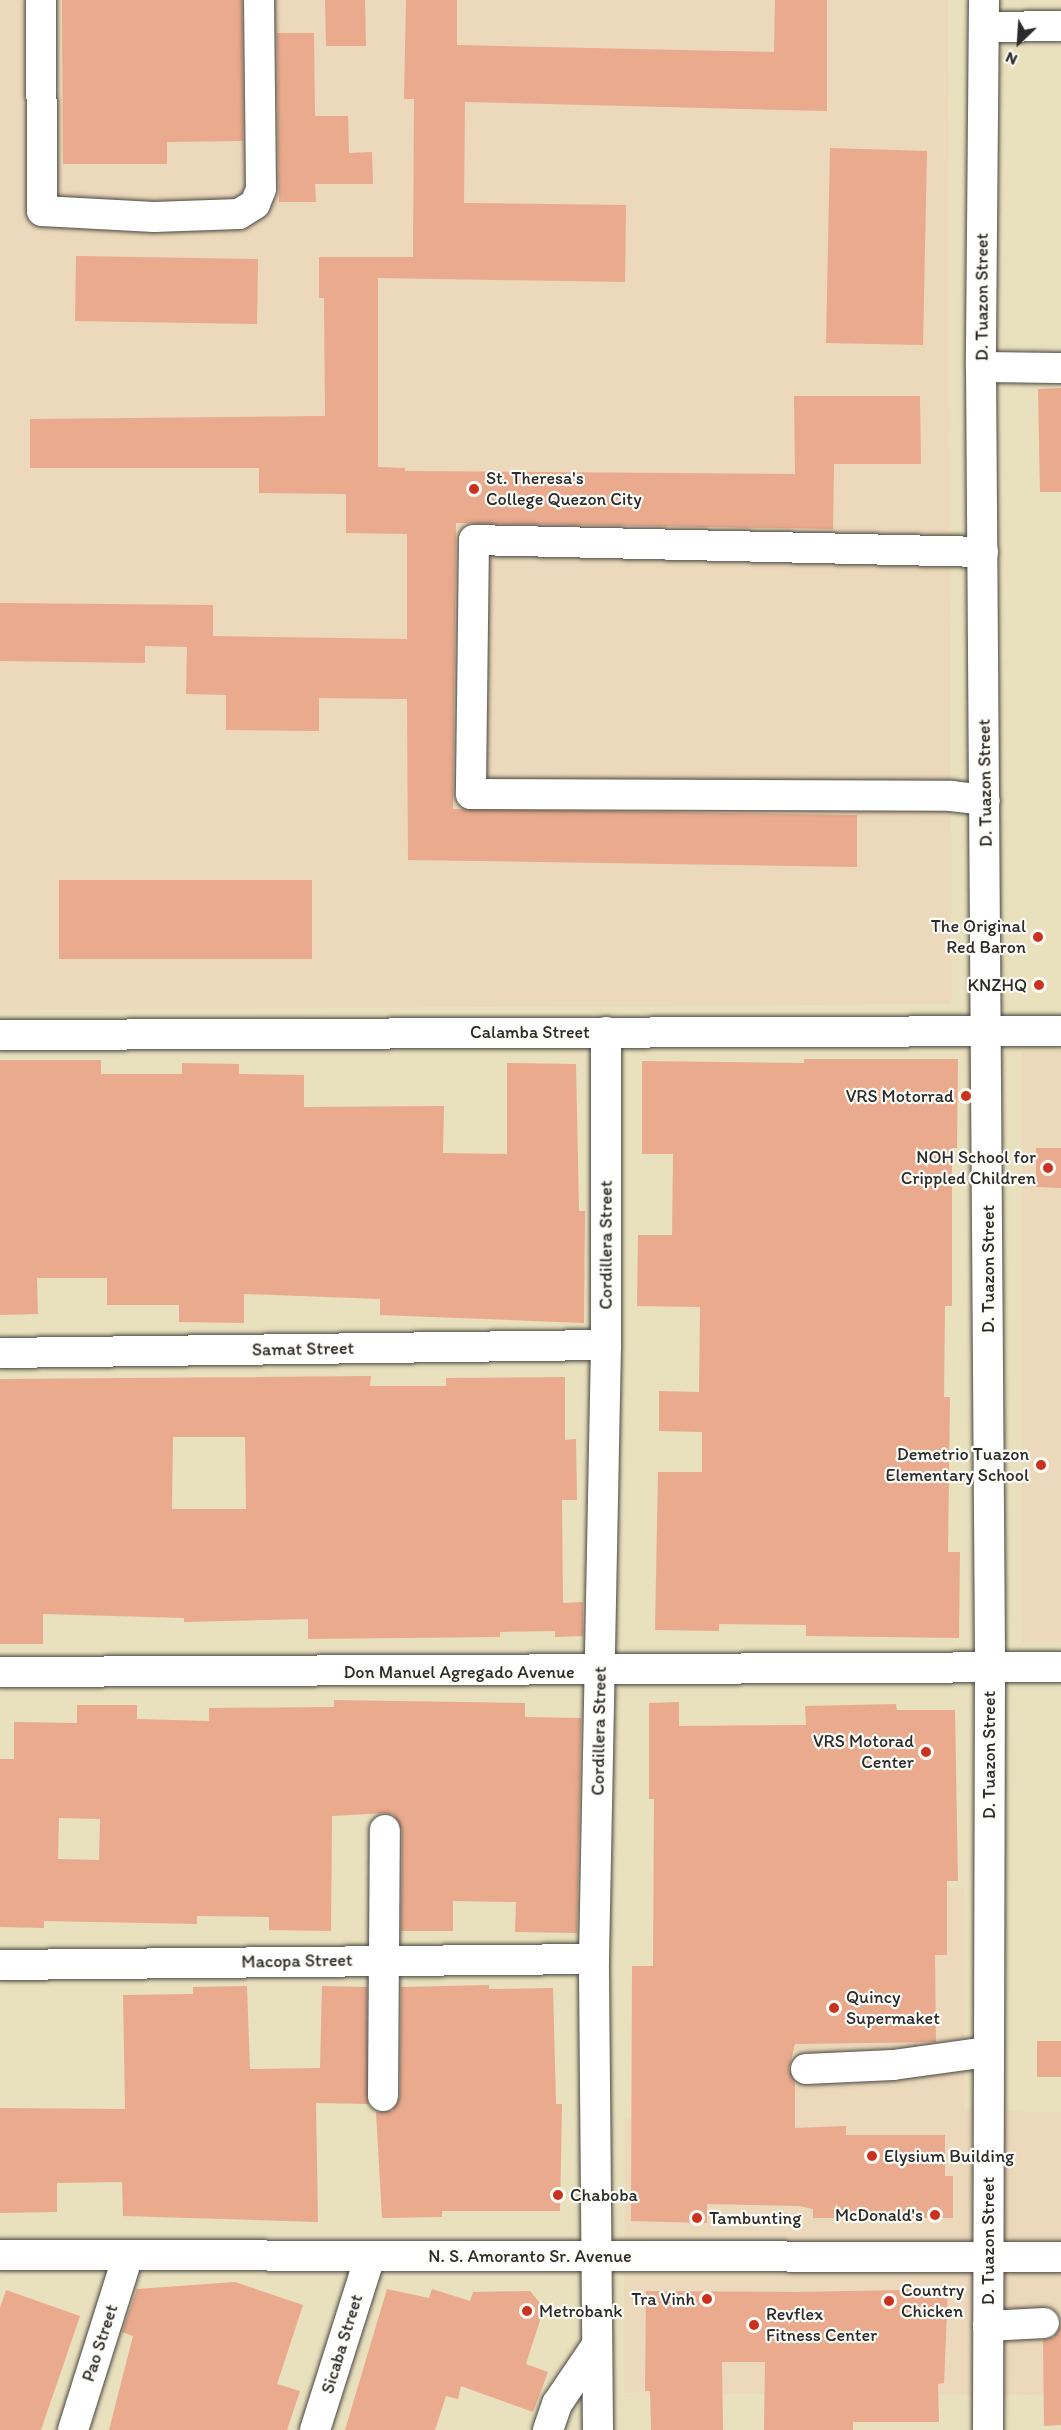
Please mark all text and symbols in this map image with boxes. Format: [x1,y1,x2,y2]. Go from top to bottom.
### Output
north arrow [989,12,1049,72]
text: N [1002,48,1020,70]
street label: D. Tuazon Street [971,234,993,360]
place label: St. Theresa's College Quezon City [486,468,642,510]
marker: St. Theresa's College Quezon City [467,482,481,496]
street label: D. Tuazon Street [973,719,997,847]
place label: The Original Red Baron [930,916,1026,958]
marker: The Original Red Baron [1031,930,1045,944]
place label: KNZHQ [968,974,1027,996]
marker: KNZHQ [1032,978,1046,992]
street label: Calamba Street [470,1021,590,1043]
place label: VRS Motorrad [846,1085,954,1107]
marker: VRS Motorrad [959,1089,973,1103]
place label: NOH School for Crippled Children [901,1147,1036,1190]
marker: NOH School for Crippled Children [1041,1161,1055,1175]
street label: Cordillera Street [595,1181,617,1309]
street label: D. Tuazon Street [977,1206,999,1332]
street label: Samat Street [252,1337,354,1361]
place label: Demetrio Tuazon Elementary School [885,1444,1029,1486]
marker: Demetrio Tuazon Elementary School [1034,1458,1048,1472]
street label: Don Manuel Agregado Avenue [344,1661,574,1683]
street label: Cordillera Street [587,1666,611,1796]
street label: D. Tuazon Street [978,1692,1000,1818]
place label: VRS Motorad Center [813,1731,914,1774]
marker: VRS Motorad Center [919,1745,933,1759]
street label: Macopa Street [241,1949,353,1973]
place label: Quincy Supermaket [846,1987,940,2030]
marker: Quincy Supermaket [827,2001,841,2015]
place label: Elysium Building [884,2145,1014,2167]
marker: Elysium Building [865,2149,879,2163]
street label: D. Tuazon Street [977,2178,999,2304]
place label: Chaboba [570,2184,638,2206]
marker: Chaboba [551,2188,565,2202]
place label: McDonald's [835,2204,923,2226]
place label: Tambunting [709,2207,801,2229]
marker: McDonald's [928,2208,942,2222]
marker: Tambunting [690,2211,704,2225]
street label: N. S. Amoranto Sr. Avenue [429,2245,631,2267]
place label: Country Chicken [901,2280,964,2322]
place label: Tra Vinh [631,2288,695,2310]
street label: Sicaba Street [317,2292,367,2396]
marker: Tra Vinh [700,2292,714,2306]
marker: Country Chicken [882,2294,896,2308]
place label: Metrobank [539,2300,623,2322]
street label: Pao Street [77,2302,123,2384]
marker: Metrobank [520,2304,534,2318]
place label: Revflex Fitness Center [766,2304,878,2346]
marker: Revflex Fitness Center [747,2318,761,2332]

